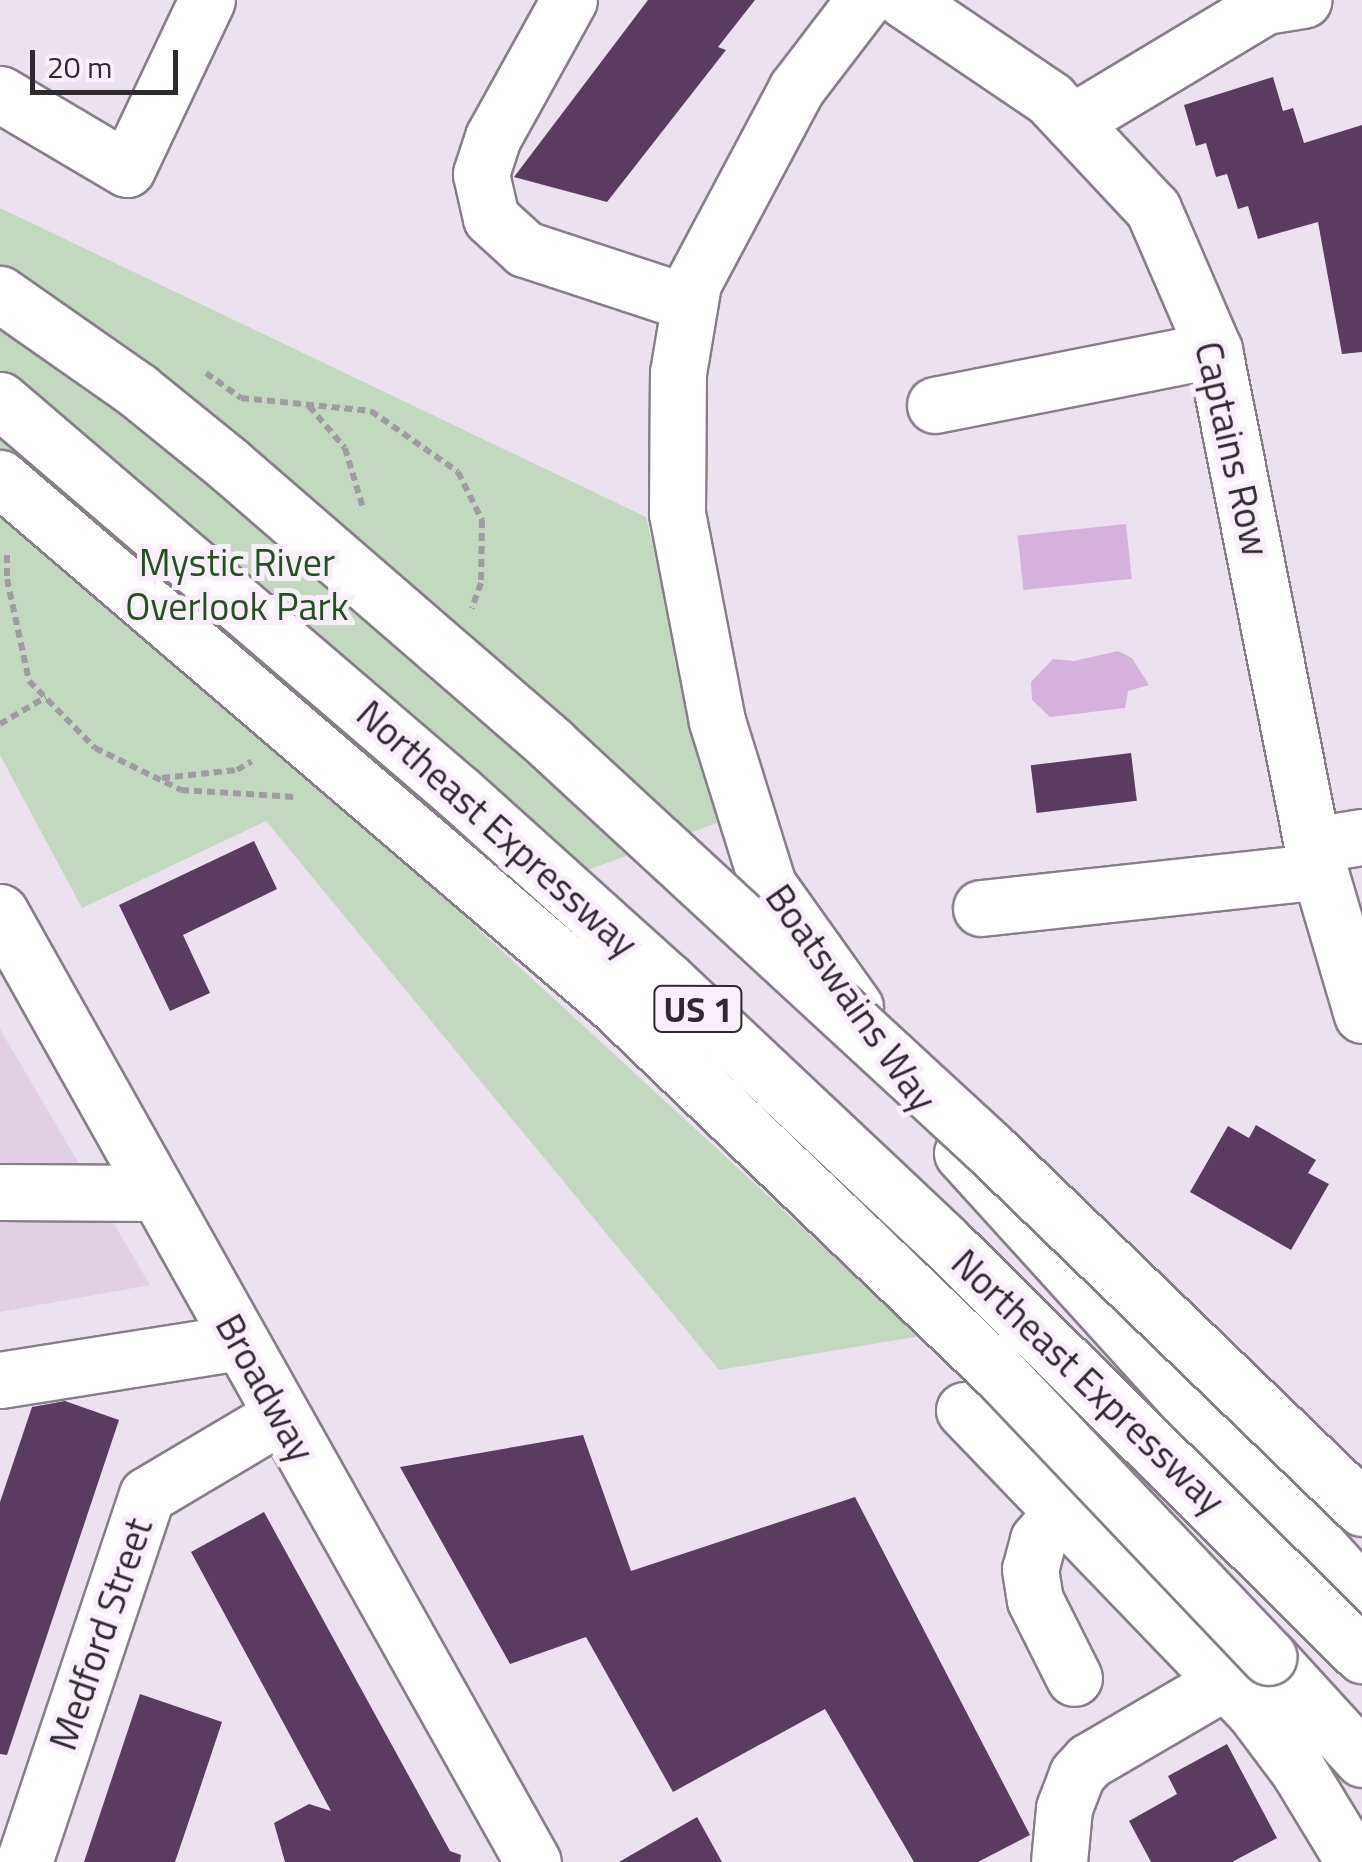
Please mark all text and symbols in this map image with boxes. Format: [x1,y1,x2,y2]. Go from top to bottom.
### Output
scale bar [35,30,182,92]
text: 20 m [47,44,112,90]
street label: Captains Row [1185,337,1279,561]
park label: Mystic River Overlook Park [125,540,349,630]
street label: Northeast Expressway [347,691,647,967]
street label: Boatswains Way [756,876,946,1120]
road number: US 1 [653,979,743,1039]
street label: Northeast Expressway [942,1240,1234,1524]
street label: Broadway [206,1306,324,1470]
street label: Medford Street [40,1512,162,1756]

